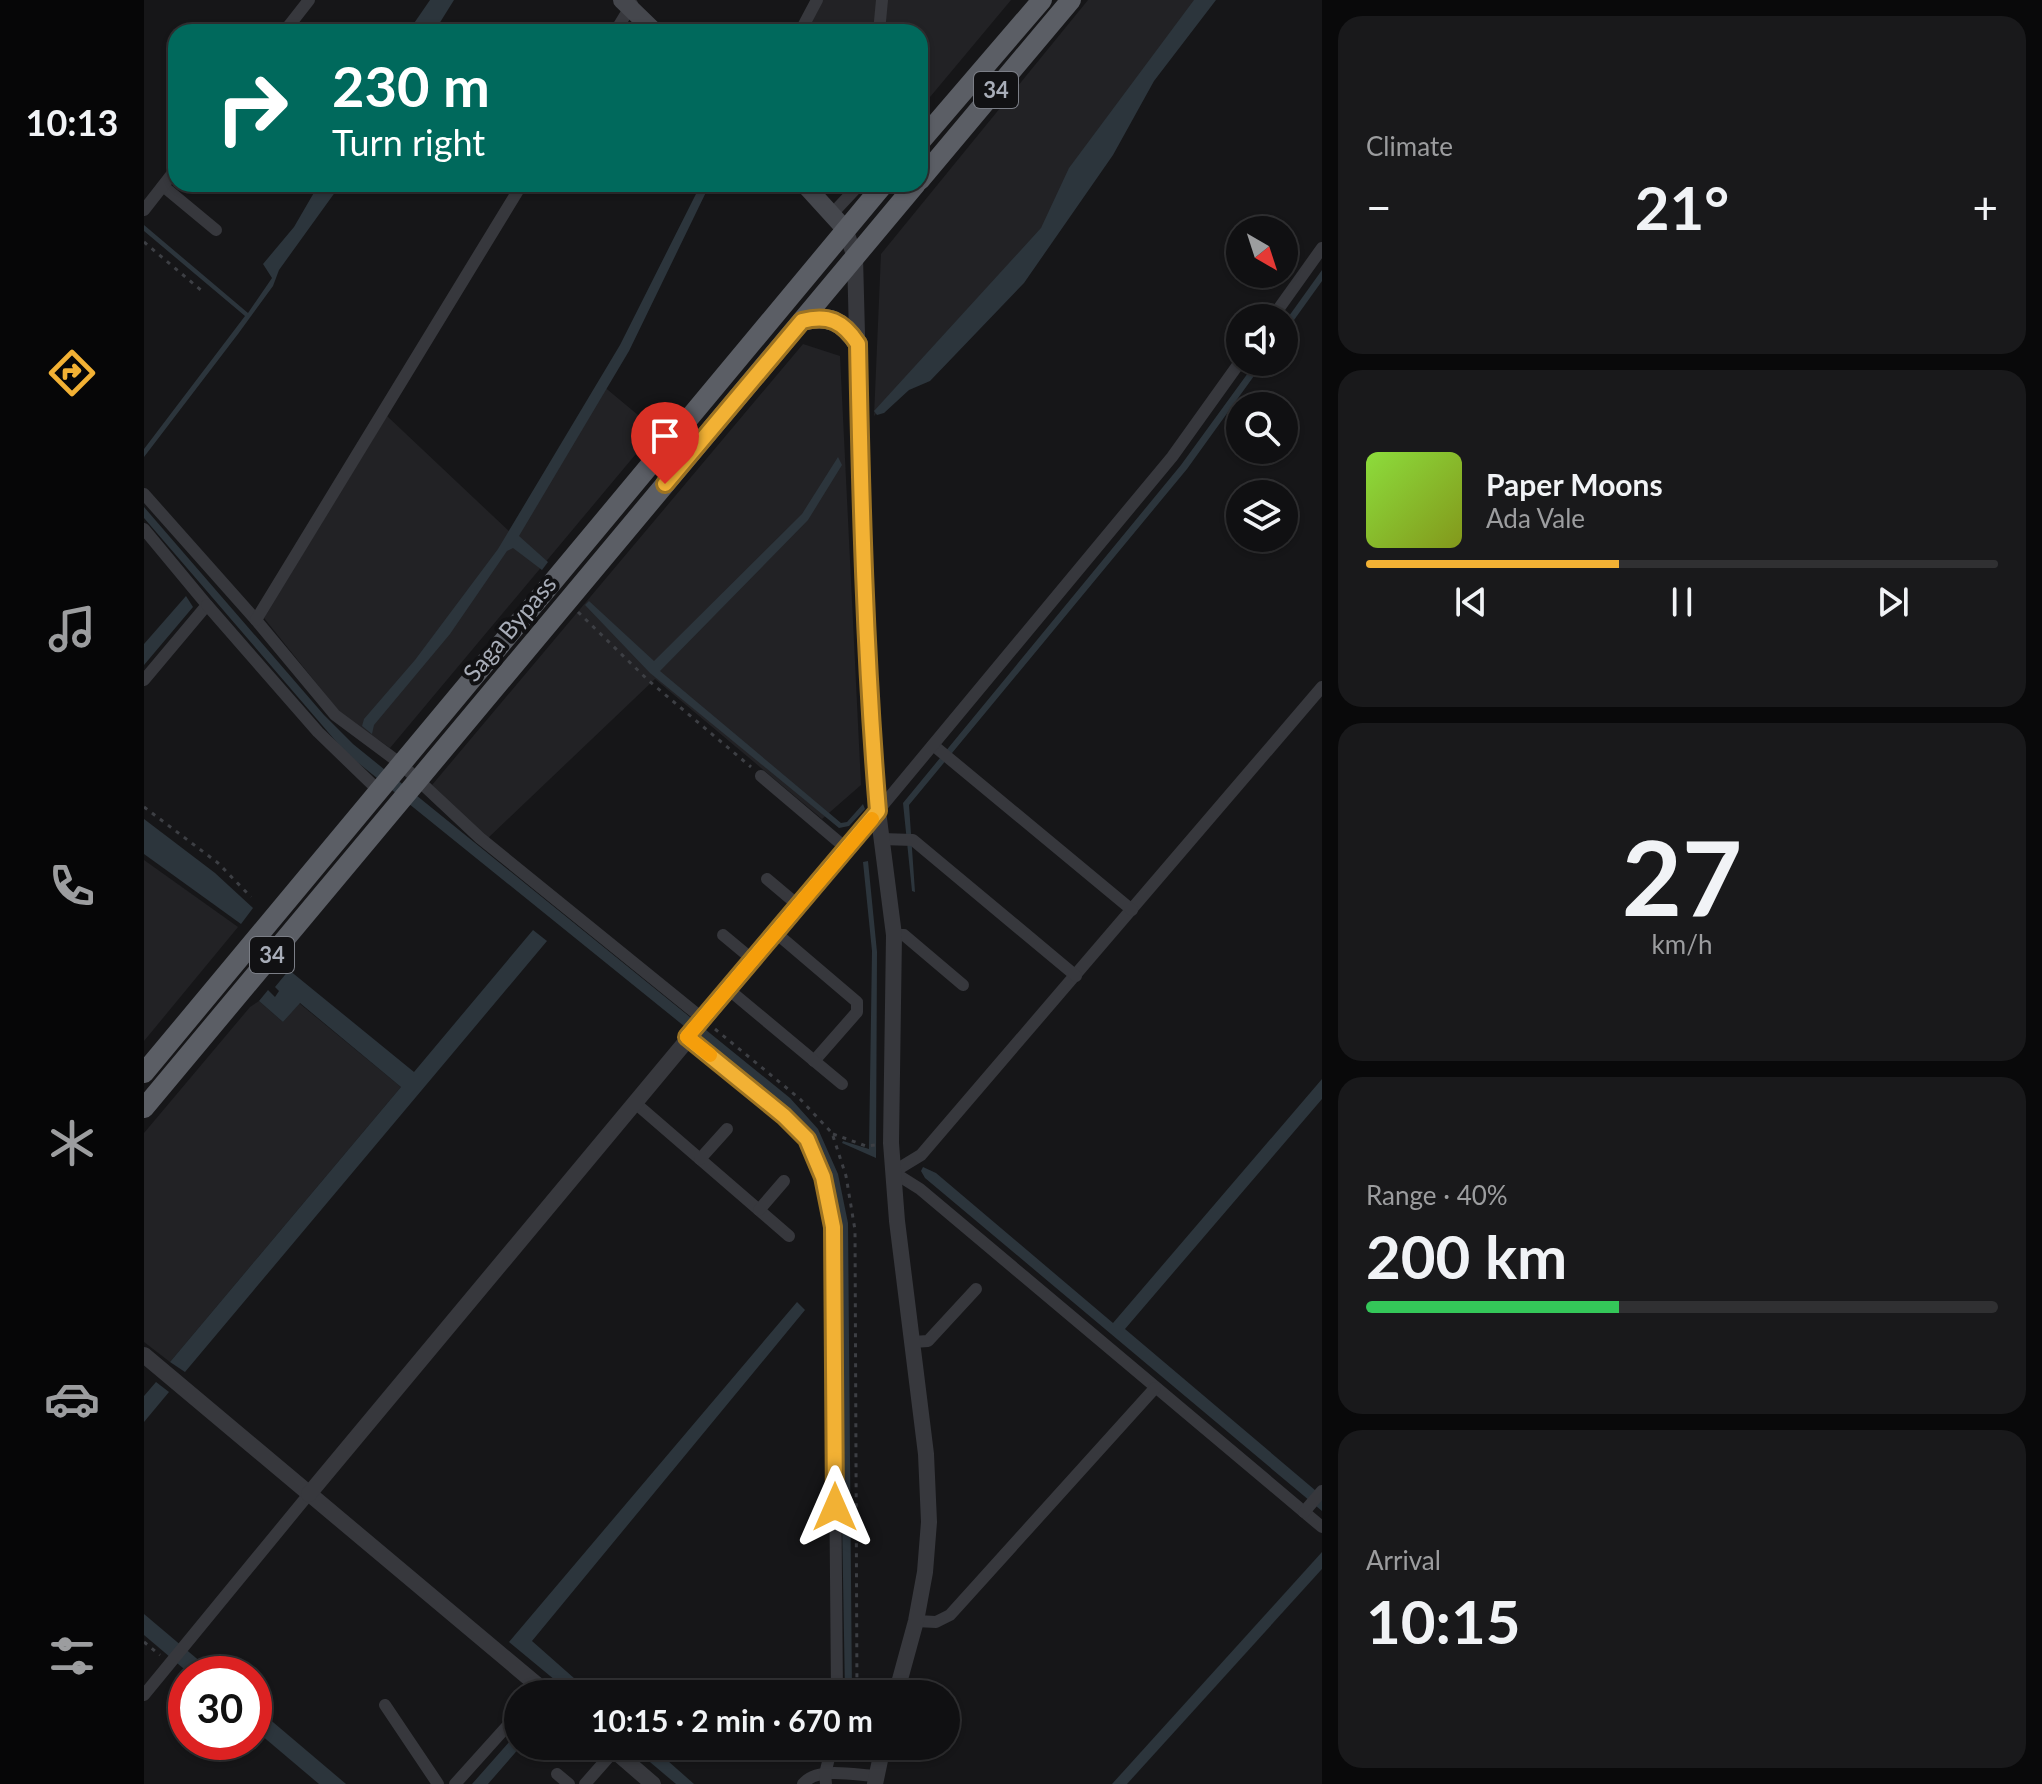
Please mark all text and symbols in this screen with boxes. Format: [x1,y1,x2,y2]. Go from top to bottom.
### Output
text: 230 m [332,52,490,119]
icon: right [200,56,304,160]
road number: 34 [974,72,1018,108]
text: 10:13 [26,100,118,144]
text: Turn right [332,120,485,164]
text: Climate [1366,130,1453,162]
text: 21° [1635,171,1729,243]
text: − [1366,181,1392,233]
text: + [1972,181,1998,233]
north arrow [1226,216,1298,288]
map controls [1226,216,1298,552]
button: sound [1226,304,1298,376]
icon: directions [44,345,100,401]
button: search [1226,392,1298,464]
pin [631,402,699,484]
icon: arrive [643,414,687,458]
text: Paper Moons [1486,466,1663,502]
button: layers [1226,480,1298,552]
text: Ada Vale [1486,502,1585,534]
street label: Saga Bypass [456,569,561,687]
icon: previous [1449,580,1493,624]
icon: pause [1660,580,1704,624]
icon: next [1871,580,1915,624]
icon: music [44,601,100,657]
text: 27 [1622,813,1742,938]
icon: phone [44,858,100,914]
text: km/h [1652,928,1712,960]
road number: 34 [250,937,294,973]
icon: climate [44,1115,100,1171]
text: Range · 40% [1366,1179,1508,1211]
text: 200 km [1366,1220,1567,1292]
icon: car [44,1371,100,1427]
position arrow [793,1465,877,1549]
text: Arrival [1366,1544,1441,1576]
text: 10:15 [1366,1585,1521,1657]
icon: filters [44,1628,100,1684]
speed limit sign: 30 [168,1656,272,1760]
text: 10:15 · 2 min · 670 m [591,1702,873,1738]

